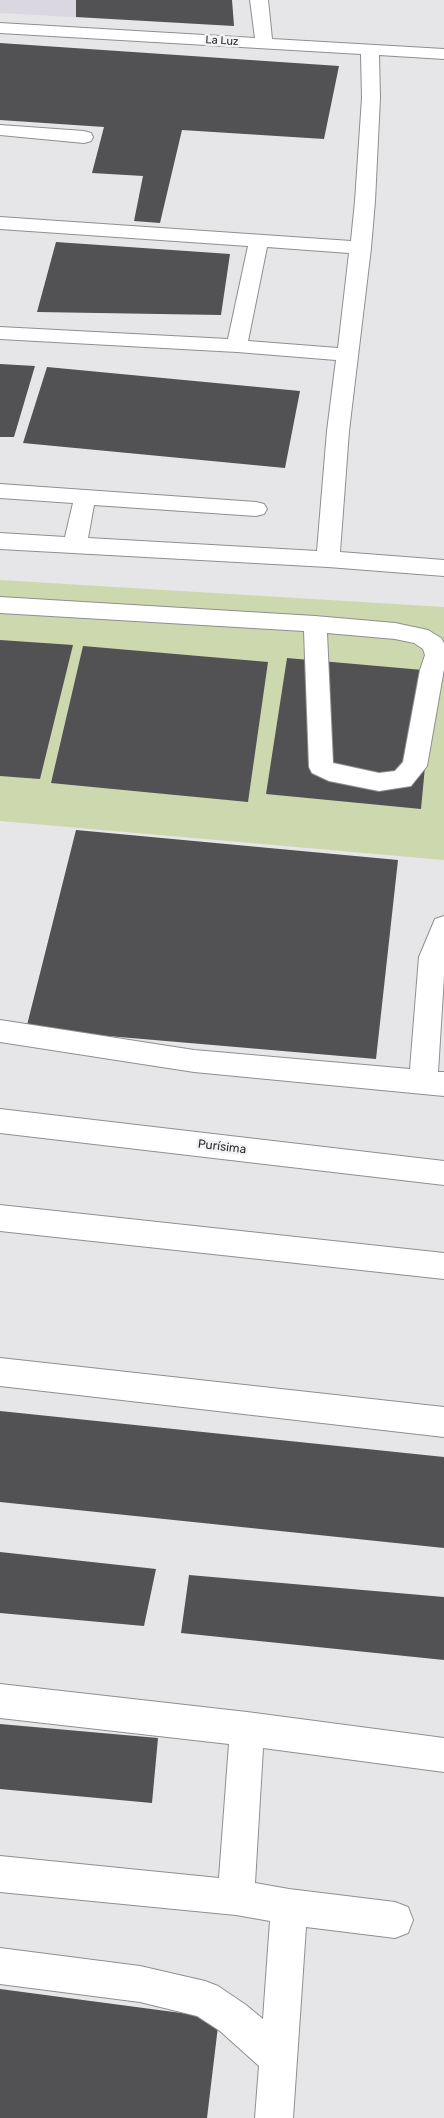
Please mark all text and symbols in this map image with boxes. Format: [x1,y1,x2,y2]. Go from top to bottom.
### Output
street label: La Luz [205,34,239,48]
street label: Purísima [197,1137,247,1157]

